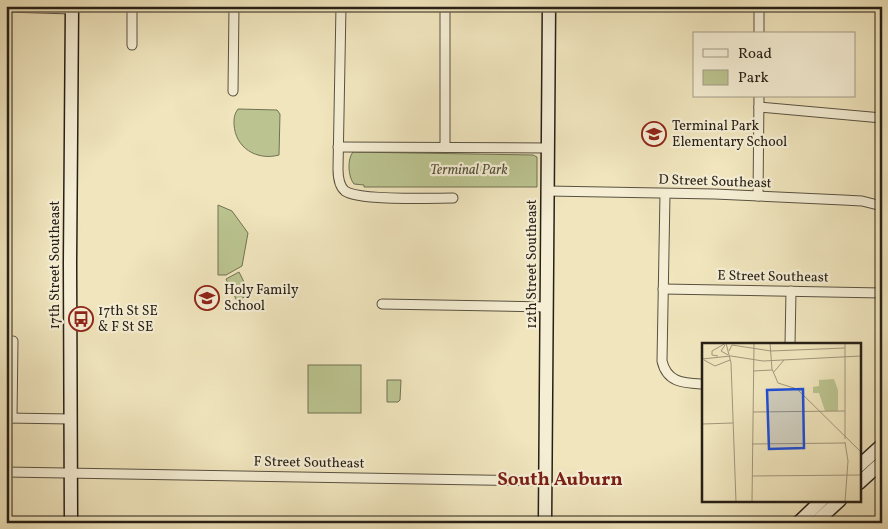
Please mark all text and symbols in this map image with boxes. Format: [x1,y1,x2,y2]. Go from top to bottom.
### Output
legend [693,32,856,98]
text: Road [738,44,772,65]
text: Park [738,68,769,89]
place label: Terminal Park Elementary School [672,117,787,152]
school or university icon: Terminal Park Elementary School [641,121,667,147]
park label: Terminal Park [430,161,508,180]
street label: D Street Southeast [658,171,772,193]
street label: 12th Street Southeast [523,199,542,329]
street label: 17th Street Southeast [46,201,65,329]
street label: E Street Southeast [717,267,829,287]
place label: Holy Family School [224,281,299,316]
school or university icon: Holy Family School [194,285,220,311]
place label: 17th St SE & F St SE [98,302,158,337]
bus stop icon: 17th St SE & F St SE [68,306,94,332]
inset map [702,343,860,502]
street label: F Street Southeast [253,453,365,473]
district label: South Auburn [497,467,623,493]

